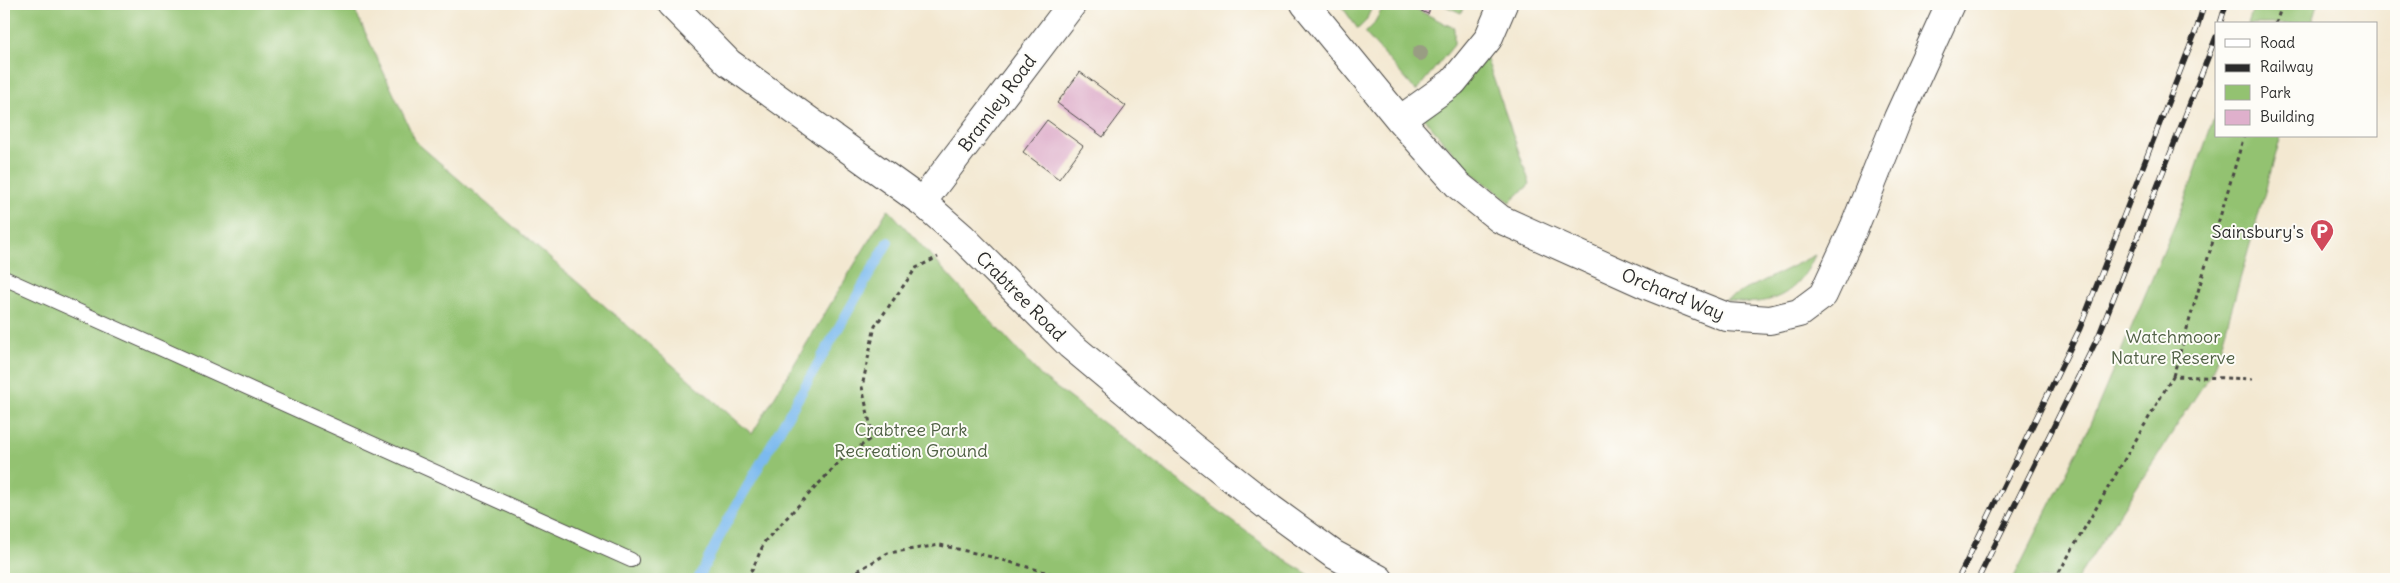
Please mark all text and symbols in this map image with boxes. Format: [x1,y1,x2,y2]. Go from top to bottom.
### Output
legend [2215,22,2378,138]
text: Road [2260,33,2295,52]
street label: Bramley Road [953,50,1041,156]
text: Railway [2260,57,2314,76]
text: Park [2260,83,2291,102]
text: Building [2260,107,2315,126]
parking icon: Sainsbury's [2309,218,2335,252]
place label: Sainsbury's [2211,220,2304,243]
street label: Crabtree Road [971,246,1071,346]
street label: Orchard Way [1618,263,1728,325]
park label: Watchmoor Nature Reserve [2111,325,2235,369]
park label: Crabtree Park Recreation Ground [834,418,988,462]

